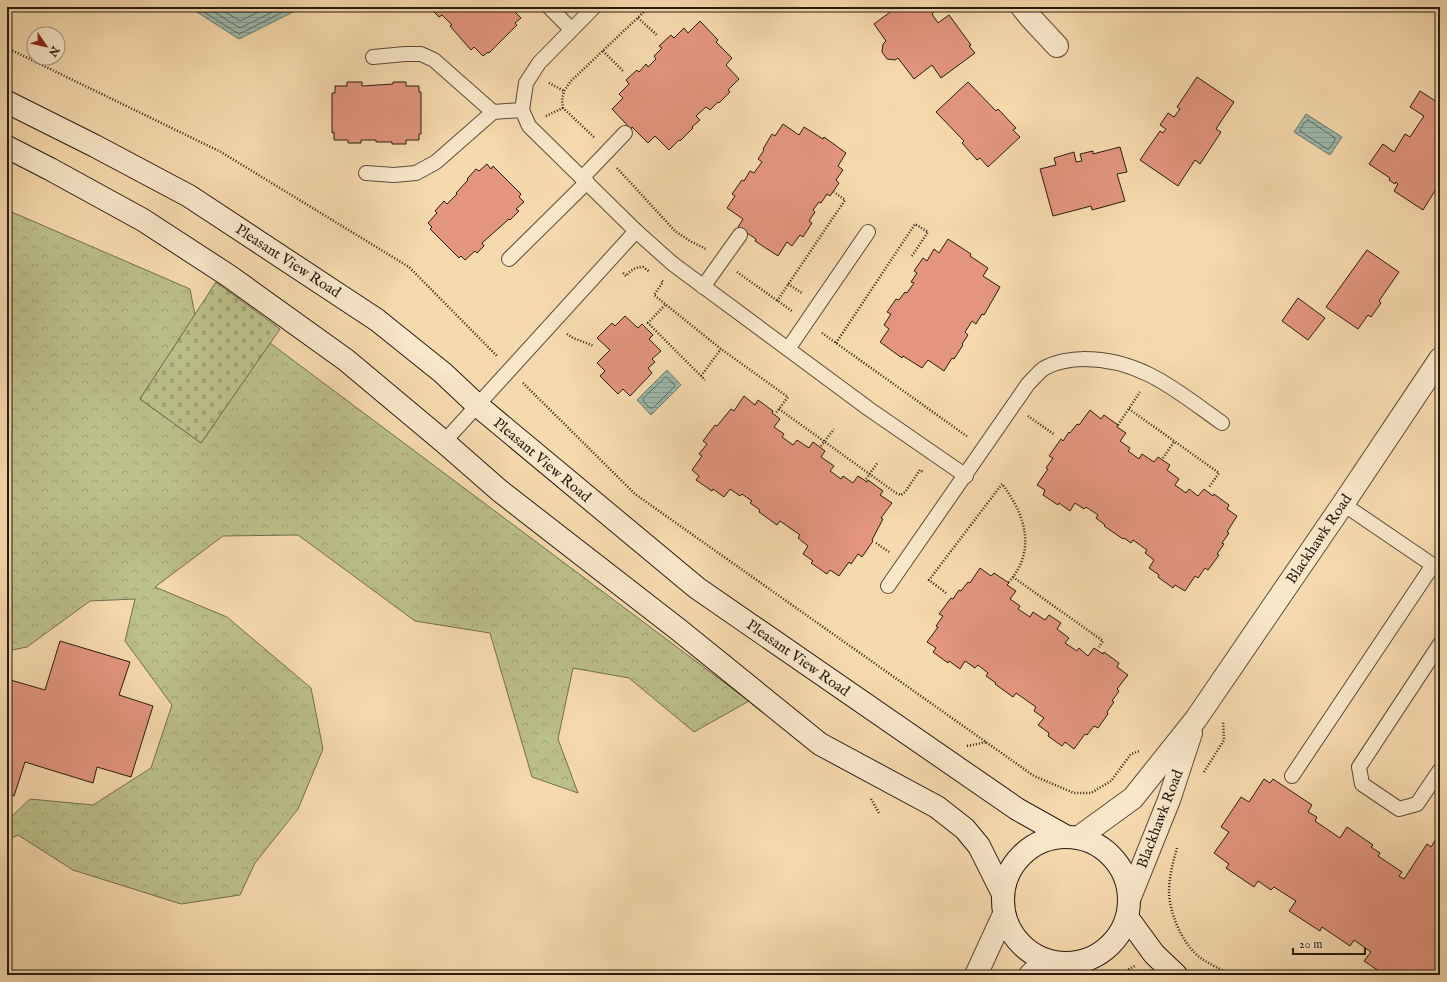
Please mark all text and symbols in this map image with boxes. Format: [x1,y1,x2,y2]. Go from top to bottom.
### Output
north arrow [26,26,66,66]
text: N [45,42,62,59]
street label: Pleasant View Road [232,220,345,303]
street label: Pleasant View Road [489,414,596,507]
street label: Blackhawk Road [1282,490,1357,587]
street label: Pleasant View Road [743,615,854,701]
street label: Blackhawk Road [1132,766,1188,871]
scale bar [1293,930,1365,956]
text: 20 m [1299,937,1322,952]

